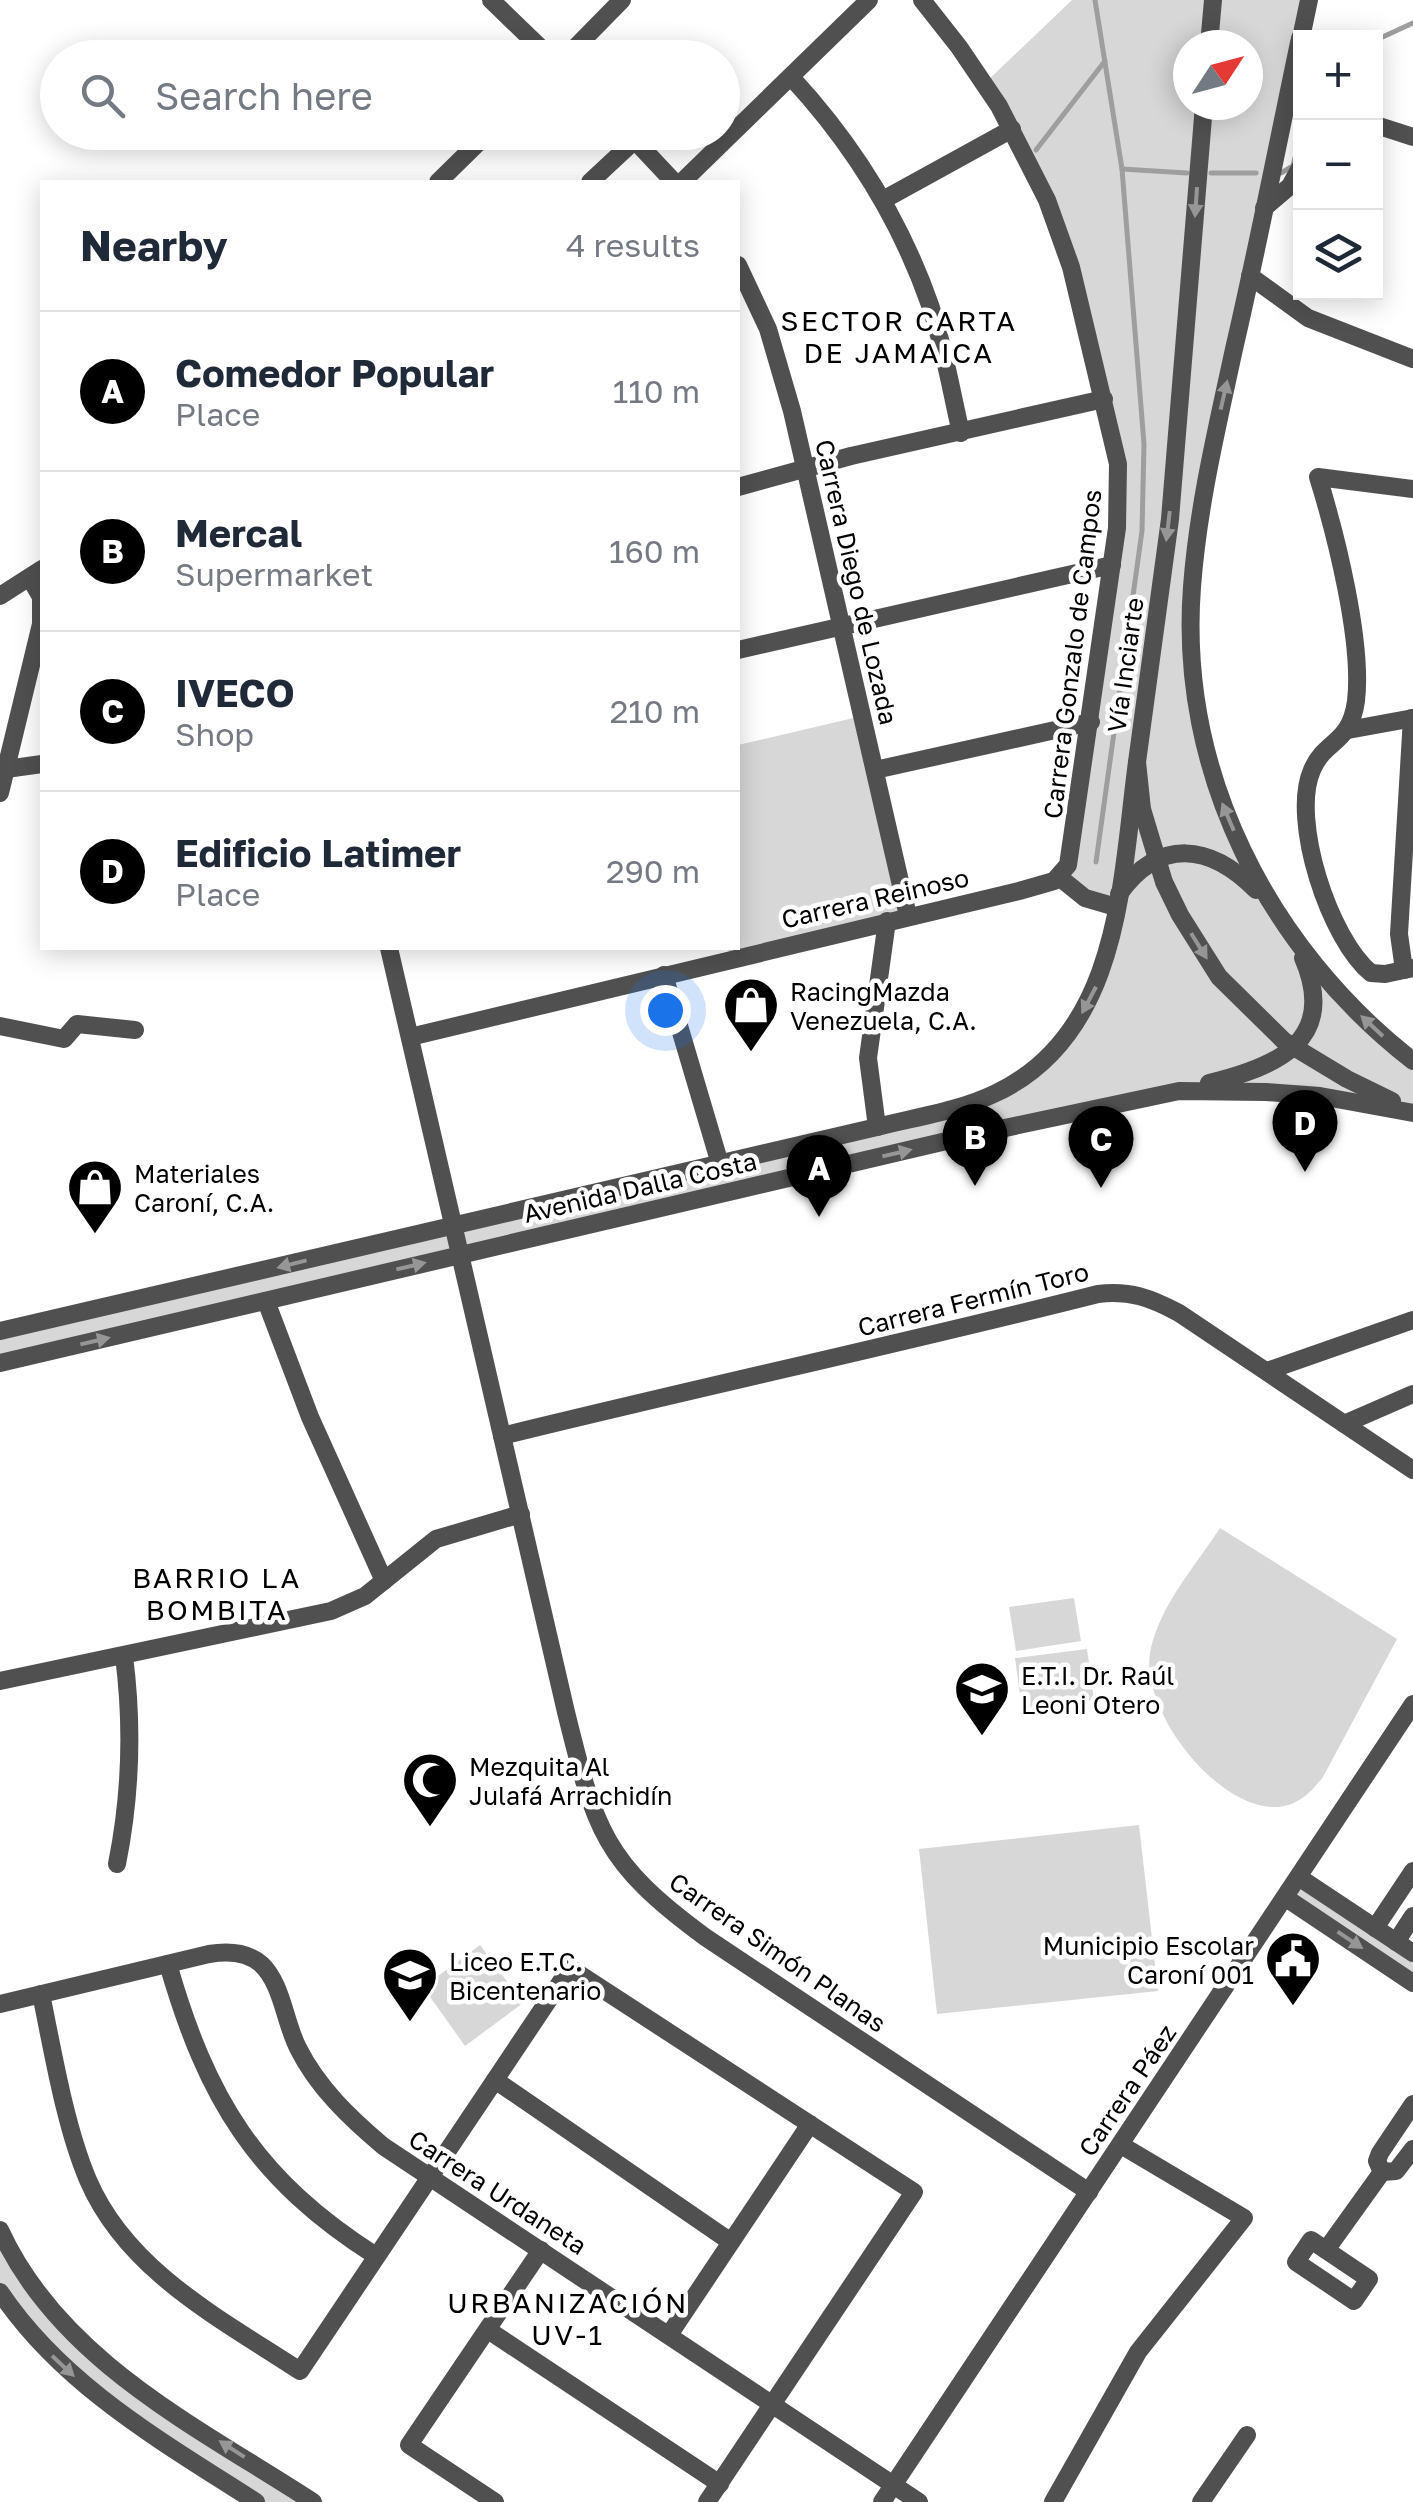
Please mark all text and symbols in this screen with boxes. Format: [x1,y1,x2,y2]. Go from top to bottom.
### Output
north arrow [1173,30,1263,120]
map controls [1293,30,1383,300]
button: + [1293,30,1383,120]
search box [40,40,740,150]
icon: search [75,68,130,123]
text: Search here [155,73,373,118]
button: − [1293,120,1383,210]
one-way arrow [1188,187,1204,219]
button: layers [1293,210,1383,300]
text: Nearby [80,220,228,270]
text: 4 results [566,226,700,264]
district label: SECTOR CARTA DE JAMAICA [781,304,1017,369]
text: Comedor Popular [175,350,494,395]
text: A [101,372,124,410]
text: 110 m [613,372,700,410]
one-way arrow [1217,379,1232,410]
text: Place [175,395,260,433]
street label: Carrera Diego de Lozada [809,436,905,728]
street label: Carrera Gonzalo de Campos [1036,488,1108,820]
text: Mercal [175,510,302,555]
one-way arrow [1160,511,1176,542]
text: B [101,532,124,570]
text: 160 m [609,532,700,570]
text: Supermarket [175,555,373,593]
street label: Vía Inciarte [1100,595,1150,735]
text: IVECO [175,670,295,715]
text: C [101,692,124,730]
text: 210 m [610,692,700,730]
text: Shop [175,715,254,753]
one-way arrow [1220,802,1236,832]
text: Edificio Latimer [175,830,461,875]
text: D [101,852,124,890]
text: 290 m [606,852,700,890]
street label: Carrera Reinoso [778,861,972,935]
text: Place [175,875,260,913]
one-way arrow [1190,932,1207,960]
shop icon: RacingMazda Venezuela, C.A. [721,975,781,1054]
place label: RacingMazda Venezuela, C.A. [790,976,977,1036]
your location [640,985,691,1036]
one-way arrow [1081,986,1098,1015]
one-way arrow [1360,1015,1384,1038]
pin: D [1272,1090,1338,1172]
pin: B [942,1104,1008,1186]
pin: C [1068,1106,1134,1188]
pin: A [786,1134,852,1217]
street label: Avenida Dalla Costa [520,1145,760,1229]
one-way arrow [882,1145,913,1160]
shop icon: Materiales Caroní, C.A. [65,1157,125,1236]
place label: Materiales Caroní, C.A. [134,1158,274,1218]
street label: Carrera Fermín Toro [854,1255,1092,1343]
one-way arrow [276,1257,307,1272]
one-way arrow [396,1258,427,1273]
one-way arrow [80,1333,111,1348]
district label: BARRIO LA BOMBITA [132,1561,302,1626]
school or university icon: E.T.I. Dr. Raúl Leoni Otero [952,1659,1012,1738]
place label: E.T.I. Dr. Raúl Leoni Otero [1021,1660,1174,1720]
mosque icon: Mezquita Al Julafá Arrachidín [400,1750,460,1829]
place label: Mezquita Al Julafá Arrachidín [469,1751,672,1811]
street label: Carrera Simón Planas [664,1865,892,2039]
public building icon: Municipio Escolar Caroní 001 [1263,1929,1323,2008]
place label: Municipio Escolar Caroní 001 [1043,1930,1254,1990]
one-way arrow [1336,1931,1363,1949]
school or university icon: Liceo E.T.C. Bicentenario [380,1945,440,2024]
place label: Liceo E.T.C. Bicentenario [449,1946,601,2006]
street label: Carrera Páez [1072,2018,1182,2162]
street label: Carrera Urdaneta [403,2123,593,2261]
district label: URBANIZACIÓN UV-1 [447,2286,689,2351]
one-way arrow [50,2355,74,2378]
one-way arrow [218,2440,245,2458]

